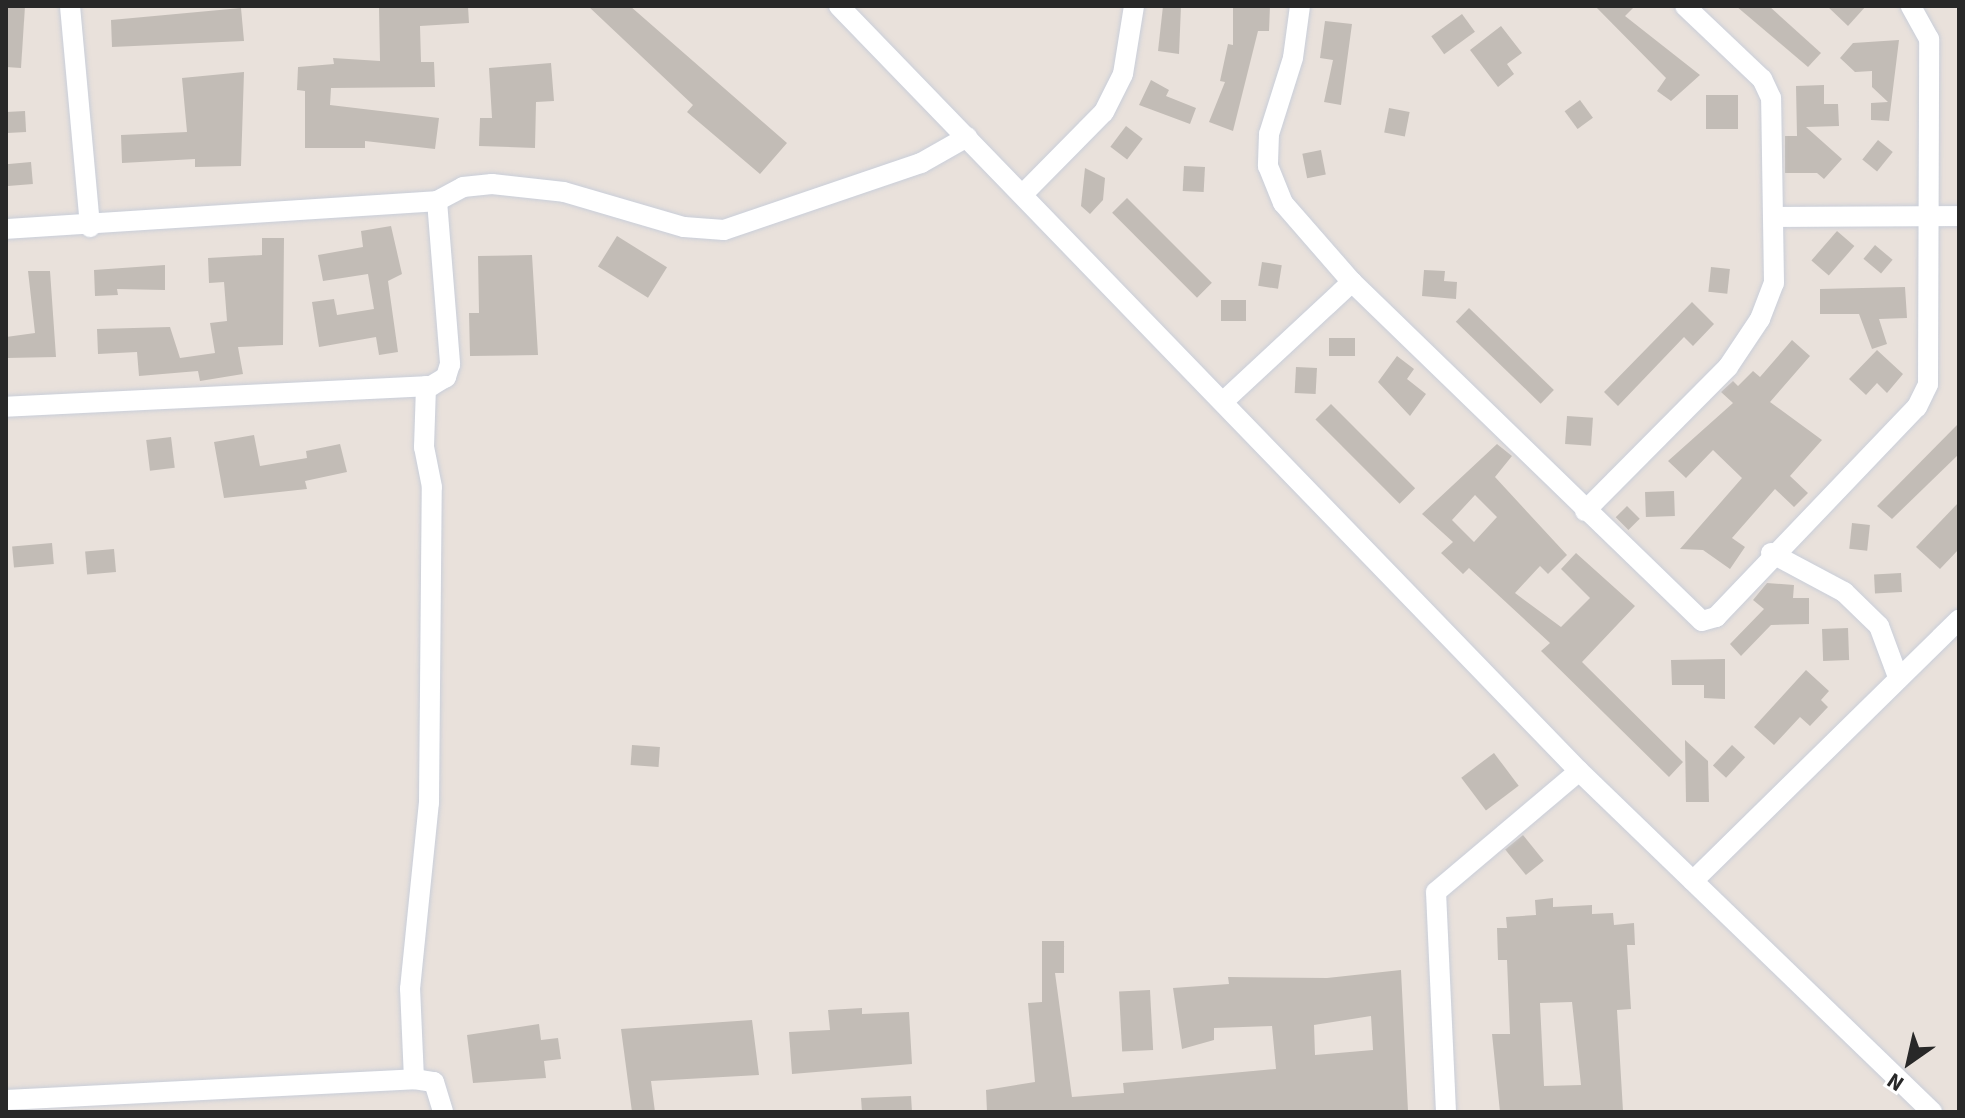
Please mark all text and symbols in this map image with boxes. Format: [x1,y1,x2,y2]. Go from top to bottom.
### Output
north arrow [1869,1022,1949,1102]
text: N [1881,1065,1911,1099]

